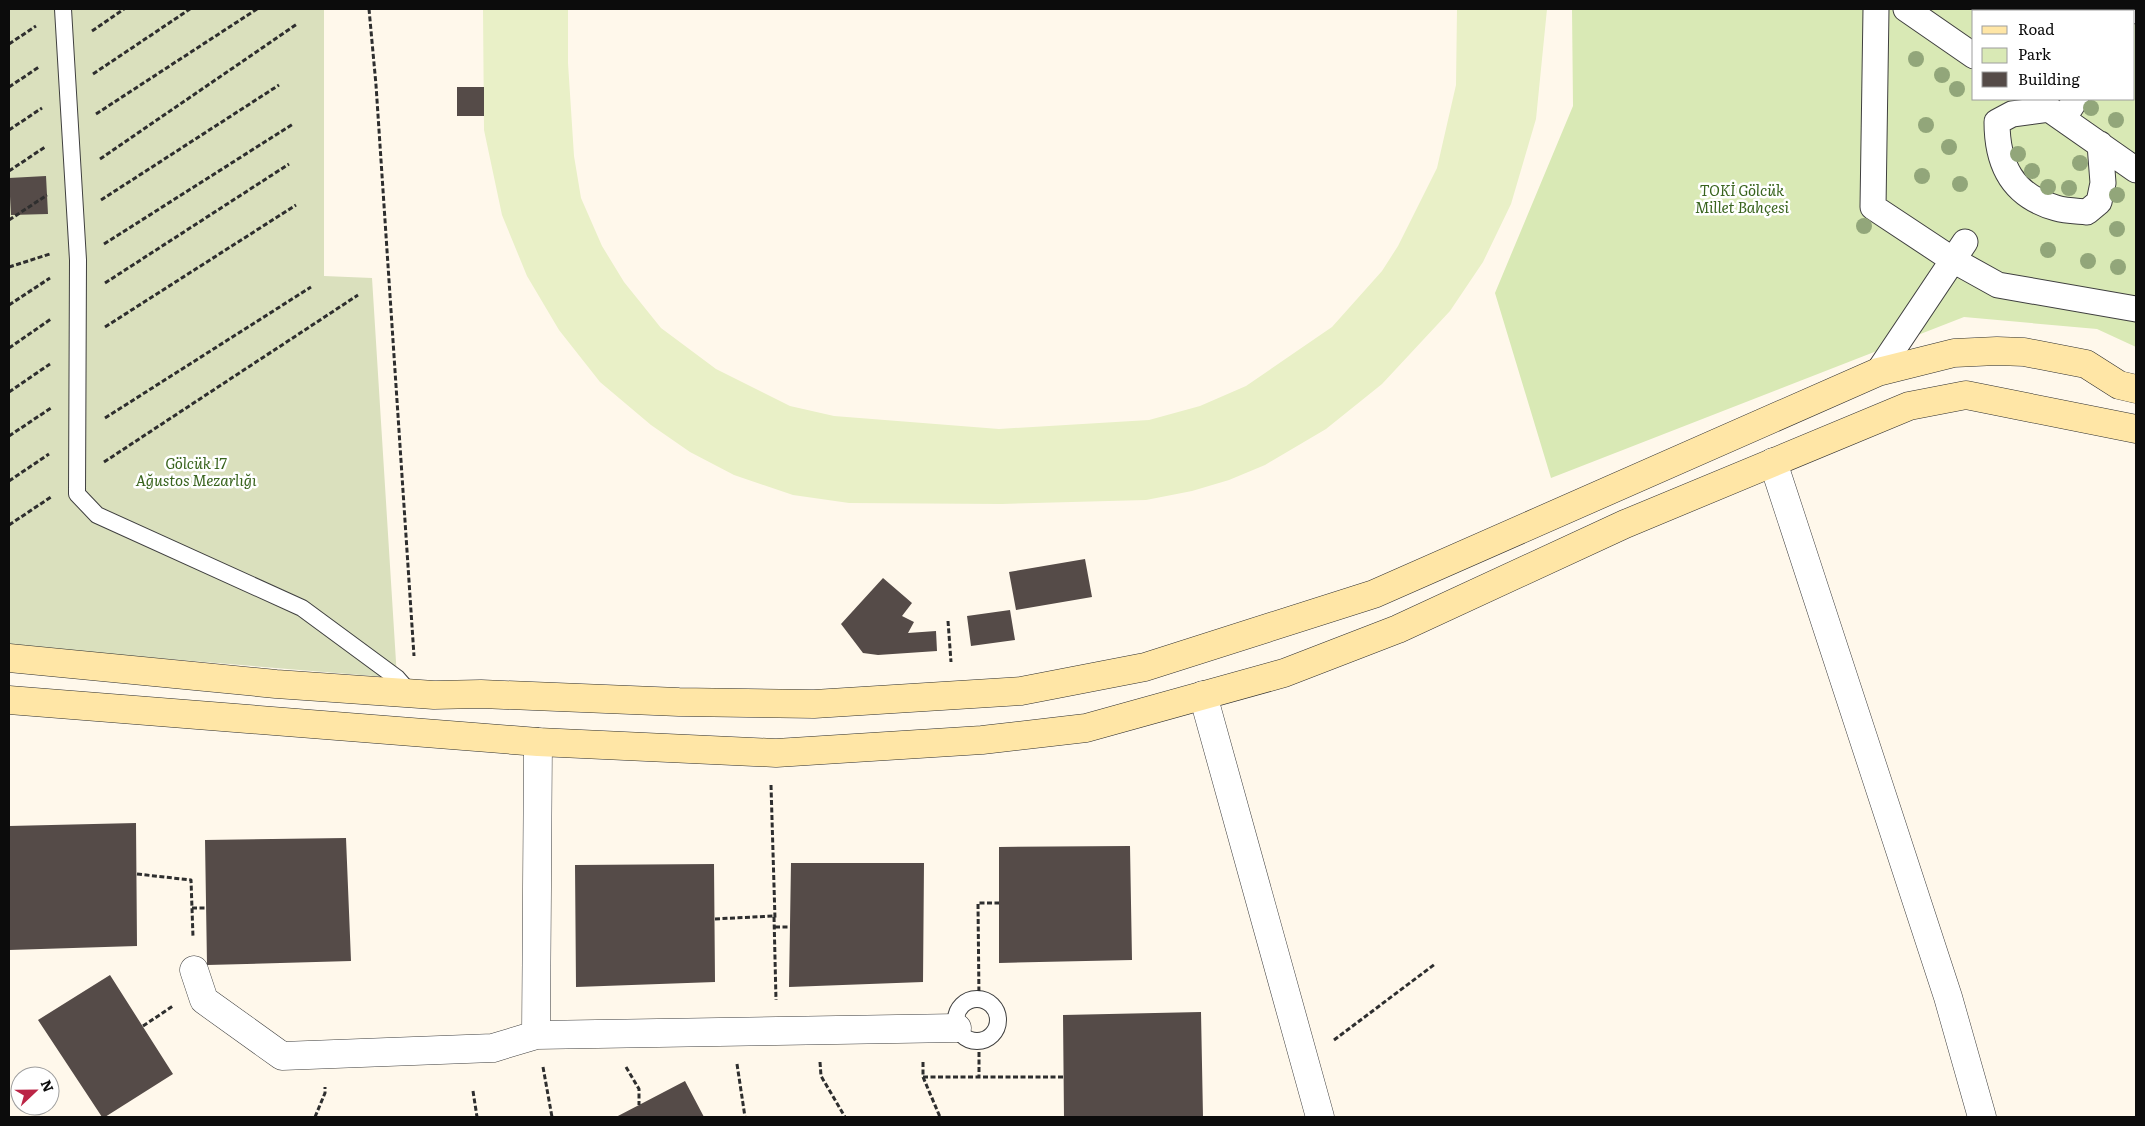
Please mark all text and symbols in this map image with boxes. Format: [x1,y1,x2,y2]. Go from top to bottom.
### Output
legend [1972,10,2135,100]
text: Road [2018,17,2054,40]
text: Park [2018,42,2052,65]
text: Building [2018,67,2080,90]
park label: TOKİ Gölcük Millet Bahçesi [1695,178,1790,218]
park label: Gölcük 17 Ağustos Mezarlığı [135,451,257,491]
north arrow [10,1066,60,1116]
text: N [37,1077,60,1095]

